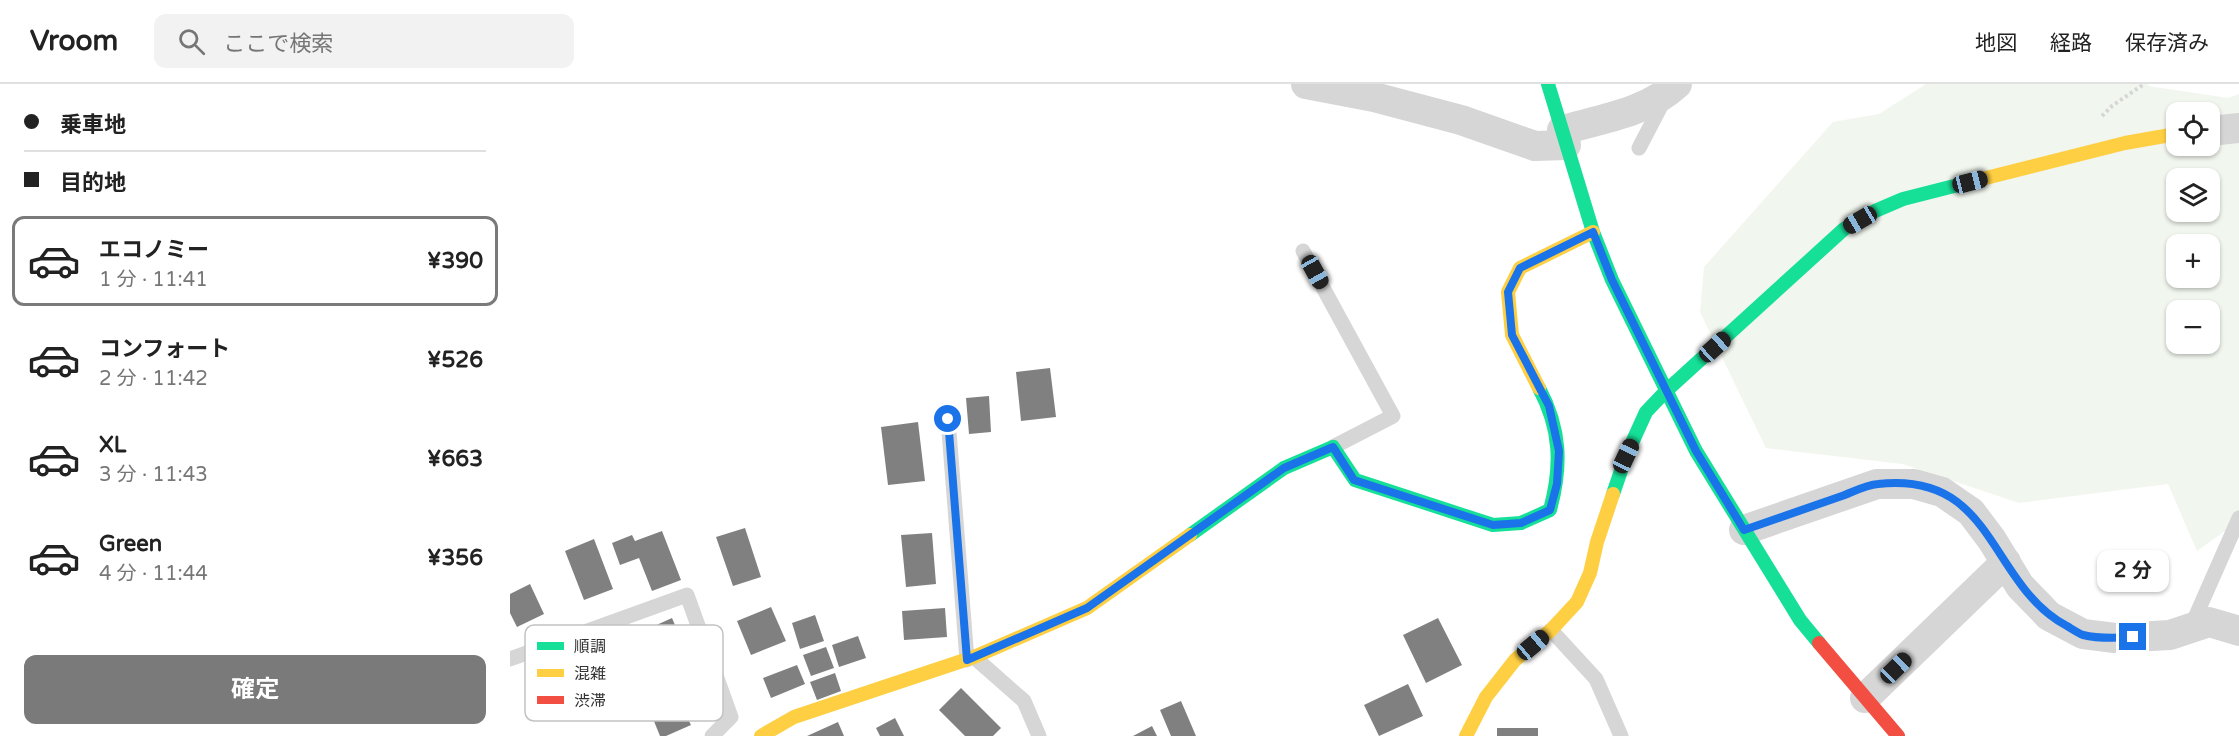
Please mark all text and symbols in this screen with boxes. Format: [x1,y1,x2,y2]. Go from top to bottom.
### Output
search box [154,14,574,68]
text: Vroom [30,24,118,58]
icon: search [175,25,208,58]
text: ここで検索 [223,31,333,57]
text: 地図 [1975,31,2017,56]
text: 経路 [2050,31,2092,56]
text: 保存済み [2125,31,2209,56]
map controls [2166,102,2220,354]
button: locate [2166,102,2220,156]
text: 乗車地 [60,112,126,138]
button: layers [2166,168,2220,222]
car [1950,169,1990,195]
text: 目的地 [60,170,126,196]
car [1840,203,1880,237]
icon: car [27,234,81,288]
button: + [2166,234,2220,288]
text: エコノミー [99,237,209,263]
text: ¥390 [427,248,483,274]
car [1298,252,1332,292]
text: 1 分 · 11:41 [99,268,208,292]
button: − [2166,300,2220,354]
car [1696,328,1734,366]
icon: car [27,333,81,387]
text: コンフォート [99,336,230,362]
text: ¥526 [427,347,483,373]
text: 2 分 · 11:42 [99,367,208,391]
route start [934,405,961,432]
icon: car [27,432,81,486]
text: XL [99,432,126,458]
car [1610,436,1642,476]
text: ¥663 [427,446,483,472]
text: 3 分 · 11:43 [99,463,208,487]
icon: car [27,531,81,585]
text: Green [99,531,162,557]
text: ¥356 [427,545,483,571]
callout: 2 分 [2097,550,2169,592]
text: 2 分 [2114,559,2152,583]
text: 4 分 · 11:44 [99,562,208,586]
route end [2119,623,2146,650]
legend [525,625,723,721]
car [1513,627,1553,663]
text: 順調 [574,637,606,657]
car [1877,649,1915,687]
button: 確定 [24,655,486,724]
text: 混雑 [574,664,606,684]
text: 渋滞 [574,691,606,711]

